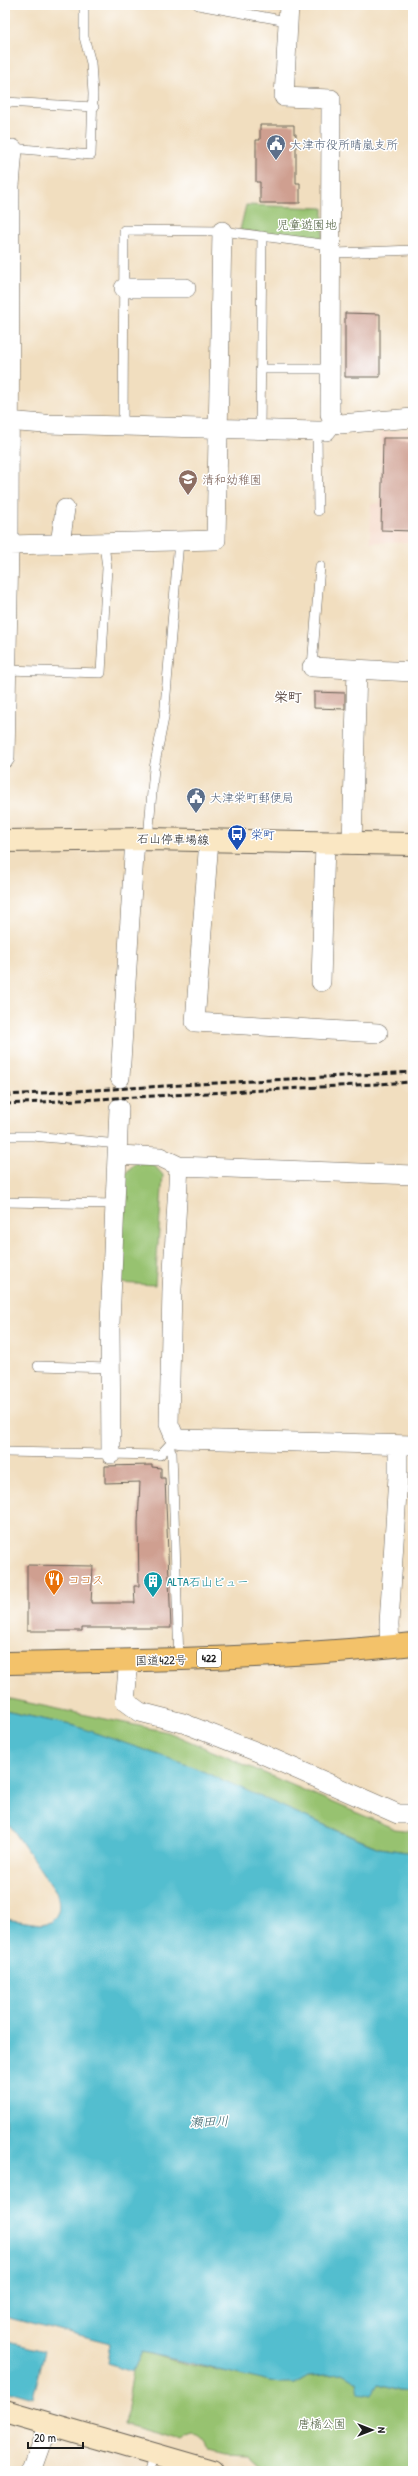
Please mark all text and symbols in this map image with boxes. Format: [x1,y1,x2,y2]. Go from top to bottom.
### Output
public building icon: 大津市役所晴嵐支所 [265,133,287,161]
place label: 大津市役所晴嵐支所 [290,136,398,153]
park label: 児童遊園地 [277,216,337,233]
school or university icon: 清和幼稚園 [177,468,199,496]
place label: 清和幼稚園 [202,471,262,488]
district label: 栄町 [274,687,302,706]
public building icon: 大津栄町郵便局 [185,786,207,814]
place label: 大津栄町郵便局 [210,789,294,806]
bus stop icon: 栄町 [226,823,248,851]
place label: 栄町 [251,826,275,843]
street label: 石山停車場線 [137,830,209,848]
restaurant icon: ココス [43,1568,65,1596]
building icon: ALTA石山ビュー [142,1570,164,1598]
place label: ココス [68,1571,104,1588]
place label: ALTA石山ビュー [167,1573,249,1590]
road number: 422 [197,1649,221,1667]
street label: 国道422号 [135,1651,187,1669]
water label: 瀬田川 [189,2111,229,2131]
north arrow [352,2410,392,2450]
park label: 唐橋公園 [298,2415,346,2432]
scale bar [28,2424,83,2450]
text: N [375,2427,389,2433]
text: 20 m [34,2429,56,2446]

